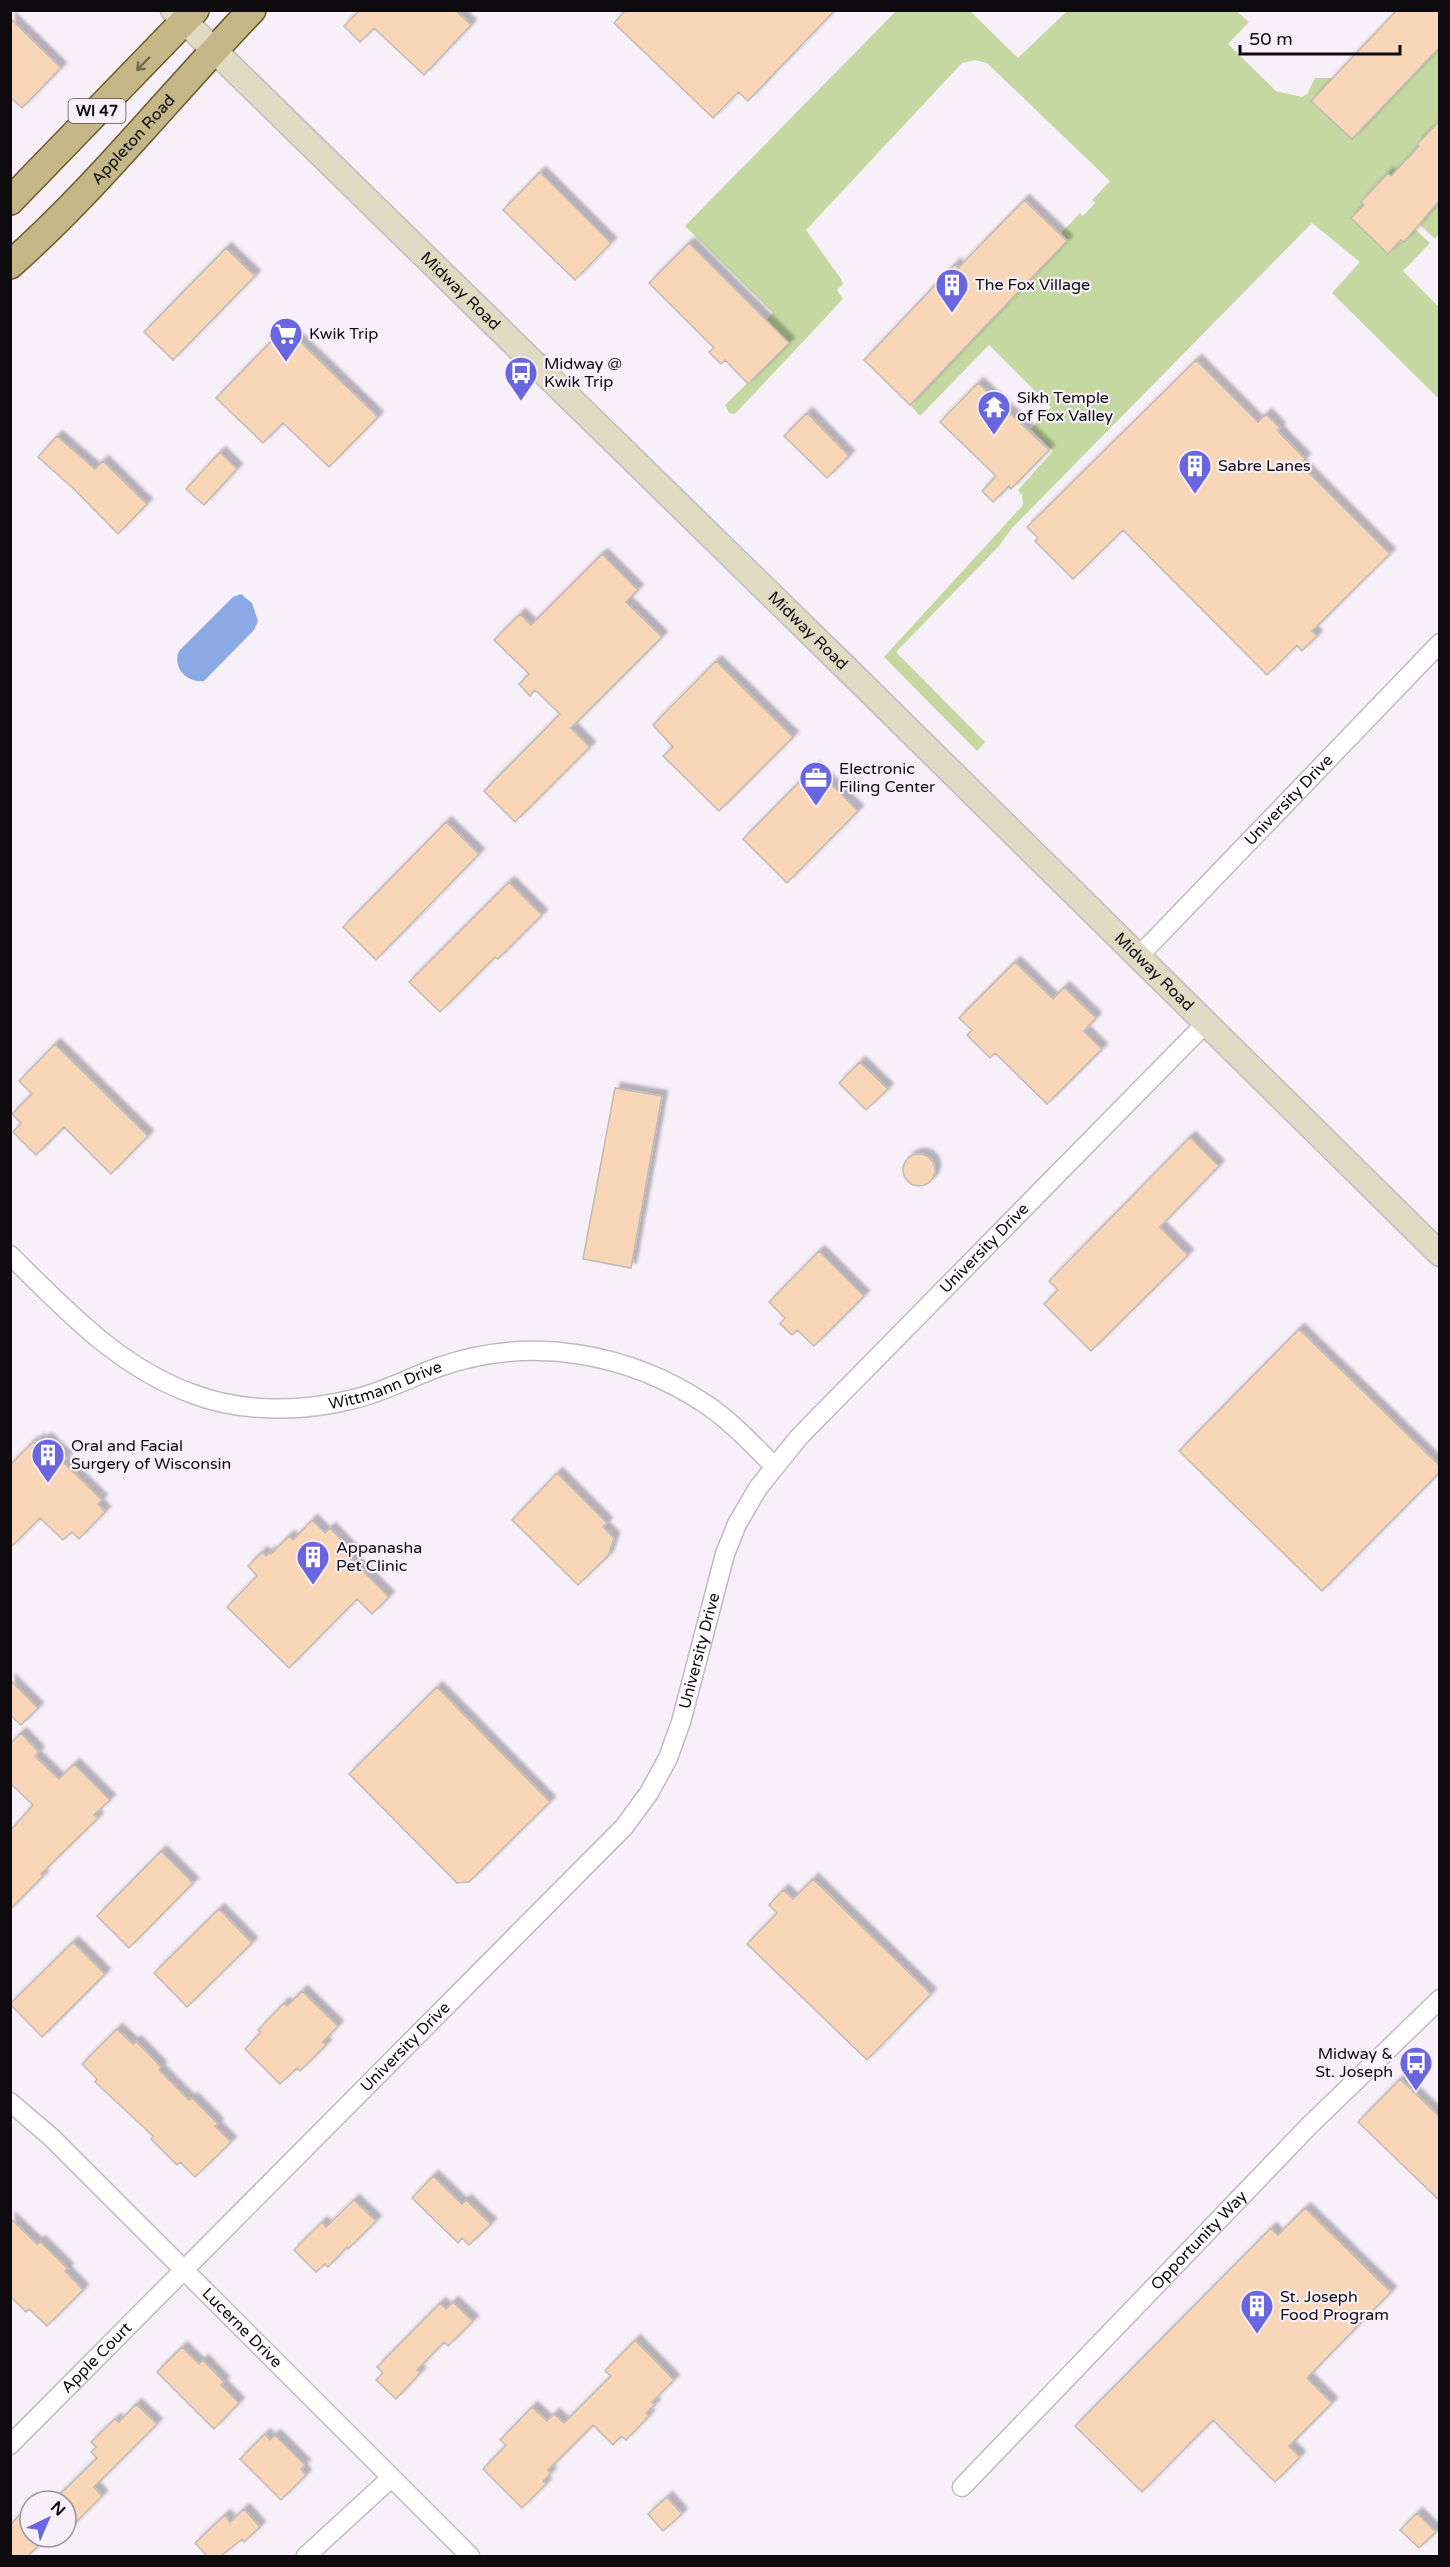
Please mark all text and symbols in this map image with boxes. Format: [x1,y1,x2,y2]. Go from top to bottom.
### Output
scale bar [1240,18,1400,56]
text: 50 m [1249,28,1293,50]
one-way arrow [136,56,150,71]
street label: Appleton Road [87,90,179,189]
road number: WI 47 [68,99,126,123]
street label: Midway Road [416,248,505,334]
building icon: The Fox Village [934,267,970,314]
place label: The Fox Village [975,275,1090,295]
supermarket icon: Kwik Trip [268,316,304,363]
place label: Kwik Trip [309,324,378,344]
place label: Midway @ Kwik Trip [544,354,622,392]
bus stop icon: Midway @ Kwik Trip [503,355,539,402]
place label: Sikh Temple of Fox Valley [1017,388,1114,426]
temple icon: Sikh Temple of Fox Valley [976,389,1012,436]
building icon: Sabre Lanes [1177,448,1213,495]
place label: Sabre Lanes [1218,456,1311,476]
street label: Midway Road [764,587,852,674]
street label: University Drive [1240,750,1337,850]
place label: Electronic Filing Center [839,759,936,797]
office icon: Electronic Filing Center [798,760,834,807]
street label: Midway Road [1110,928,1198,1016]
street label: University Drive [936,1199,1033,1298]
street label: Wittmann Drive [327,1357,445,1414]
place label: Oral and Facial Surgery of Wisconsin [71,1436,231,1474]
building icon: Oral and Facial Surgery of Wisconsin [30,1437,66,1484]
place label: Appanasha Pet Clinic [336,1538,422,1576]
building icon: Appanasha Pet Clinic [295,1539,331,1586]
street label: University Drive [675,1591,724,1711]
street label: University Drive [356,1998,454,2096]
place label: Midway & St. Joseph [1315,2044,1393,2082]
bus stop icon: Midway & St. Joseph [1398,2045,1434,2092]
street label: Opportunity Way [1147,2186,1252,2294]
street label: Lucerne Drive [198,2284,286,2372]
place label: St. Joseph Food Program [1280,2287,1389,2325]
building icon: St. Joseph Food Program [1239,2288,1275,2335]
street label: Apple Court [57,2318,136,2397]
north arrow [18,2489,78,2549]
text: N [46,2497,69,2521]

